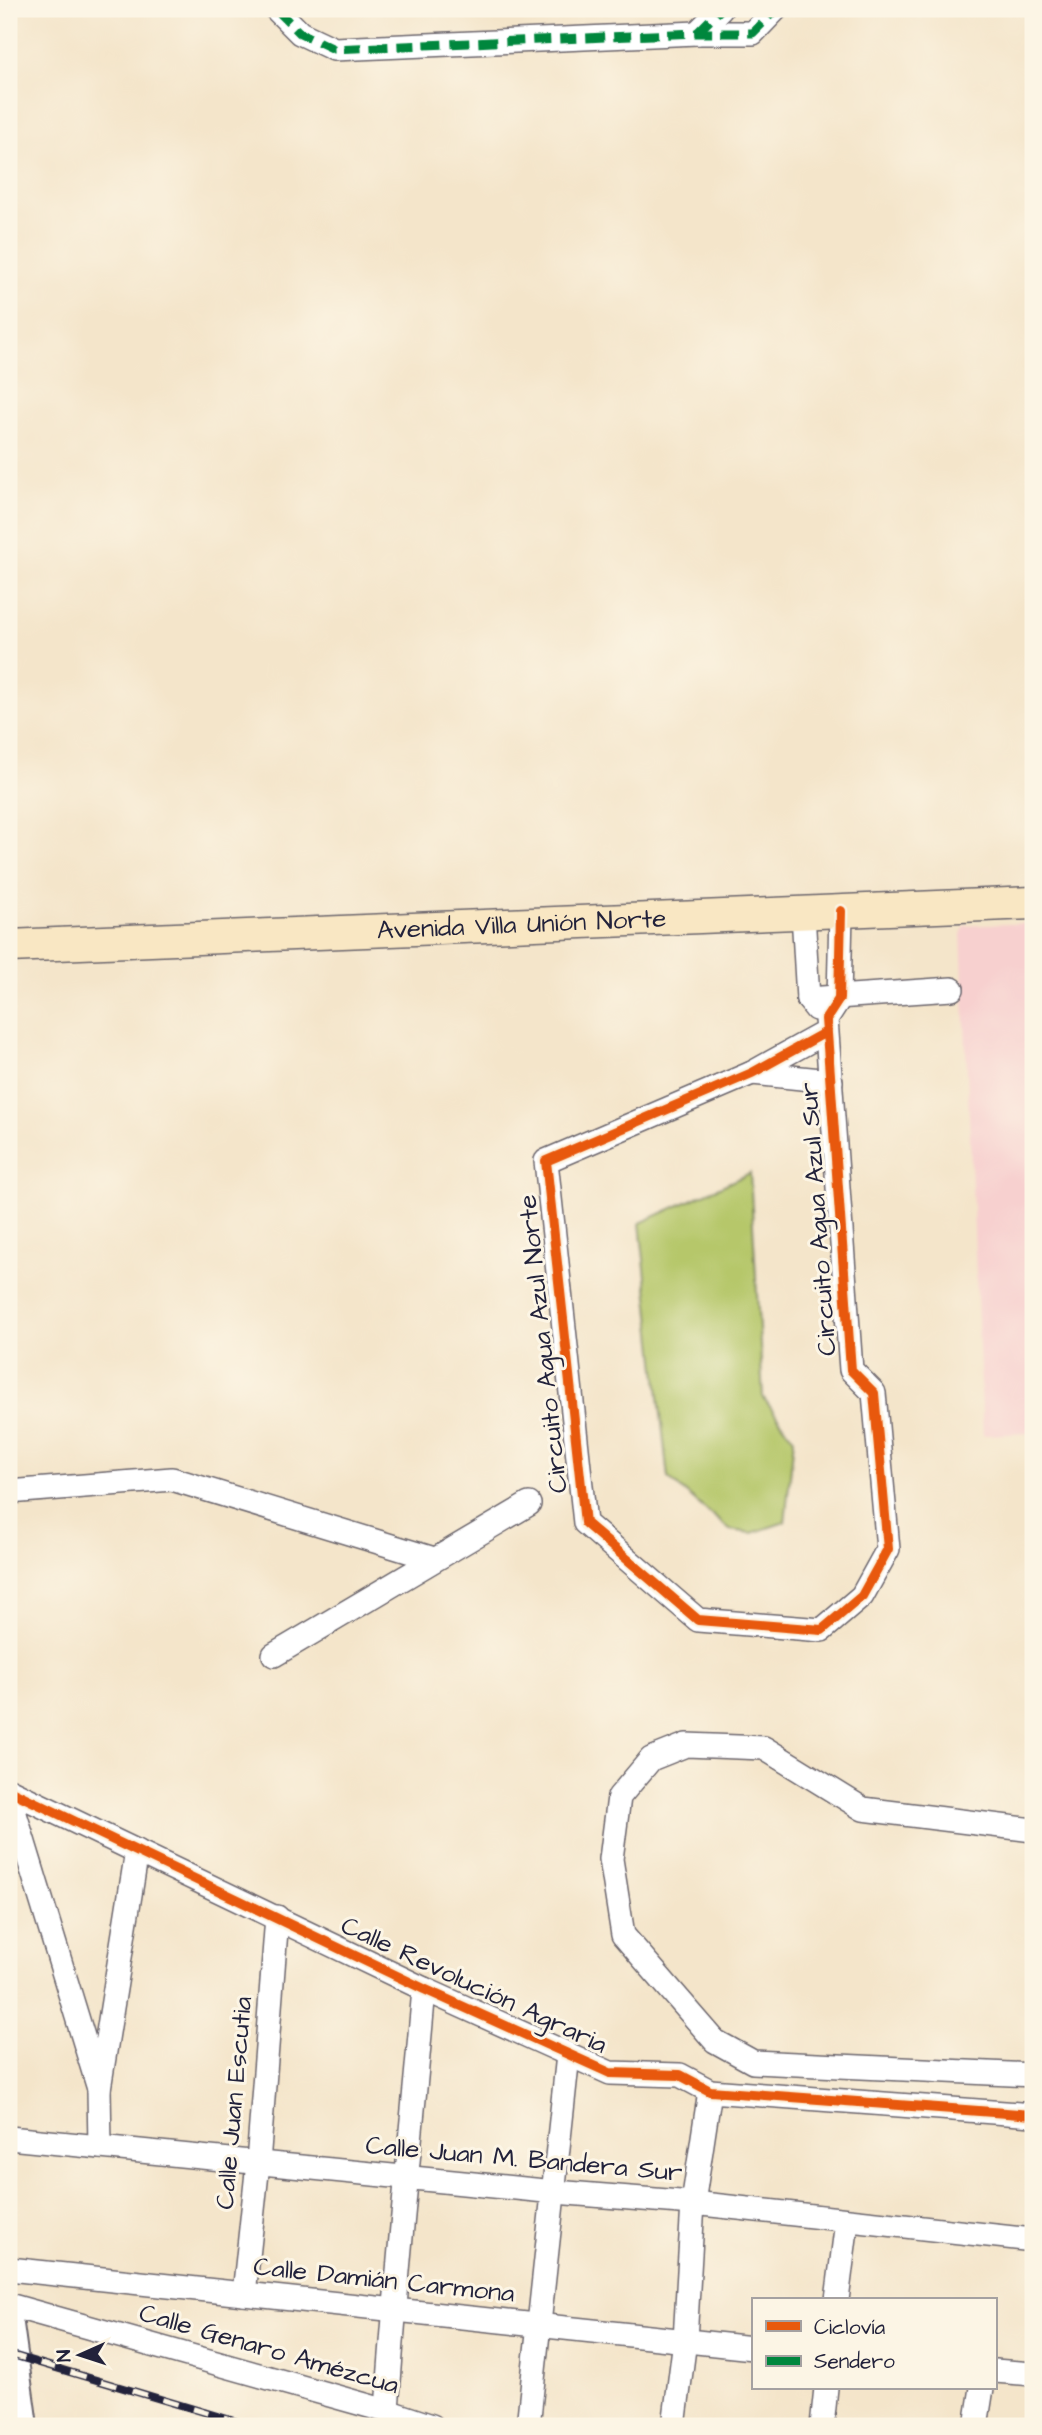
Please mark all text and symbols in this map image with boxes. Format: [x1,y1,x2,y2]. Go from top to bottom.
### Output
street label: Avenida Villa Unión Norte [376,900,667,949]
street label: Circuito Agua Azul Sur [790,1081,848,1357]
street label: Circuito Agua Azul Norte [509,1193,579,1495]
street label: Calle Revolución Agraria [334,1907,613,2064]
street label: Calle Juan Escutia [207,1995,261,2211]
street label: Calle Juan M. Bandera Sur [364,2127,684,2191]
street label: Calle Damián Carmona [252,2248,516,2312]
street label: Calle Genaro Amézcua [135,2295,403,2403]
legend [752,2298,996,2390]
text: Ciclovía [814,2313,886,2342]
north arrow [46,2320,116,2390]
text: Sendero [814,2347,895,2376]
text: N [51,2349,78,2362]

